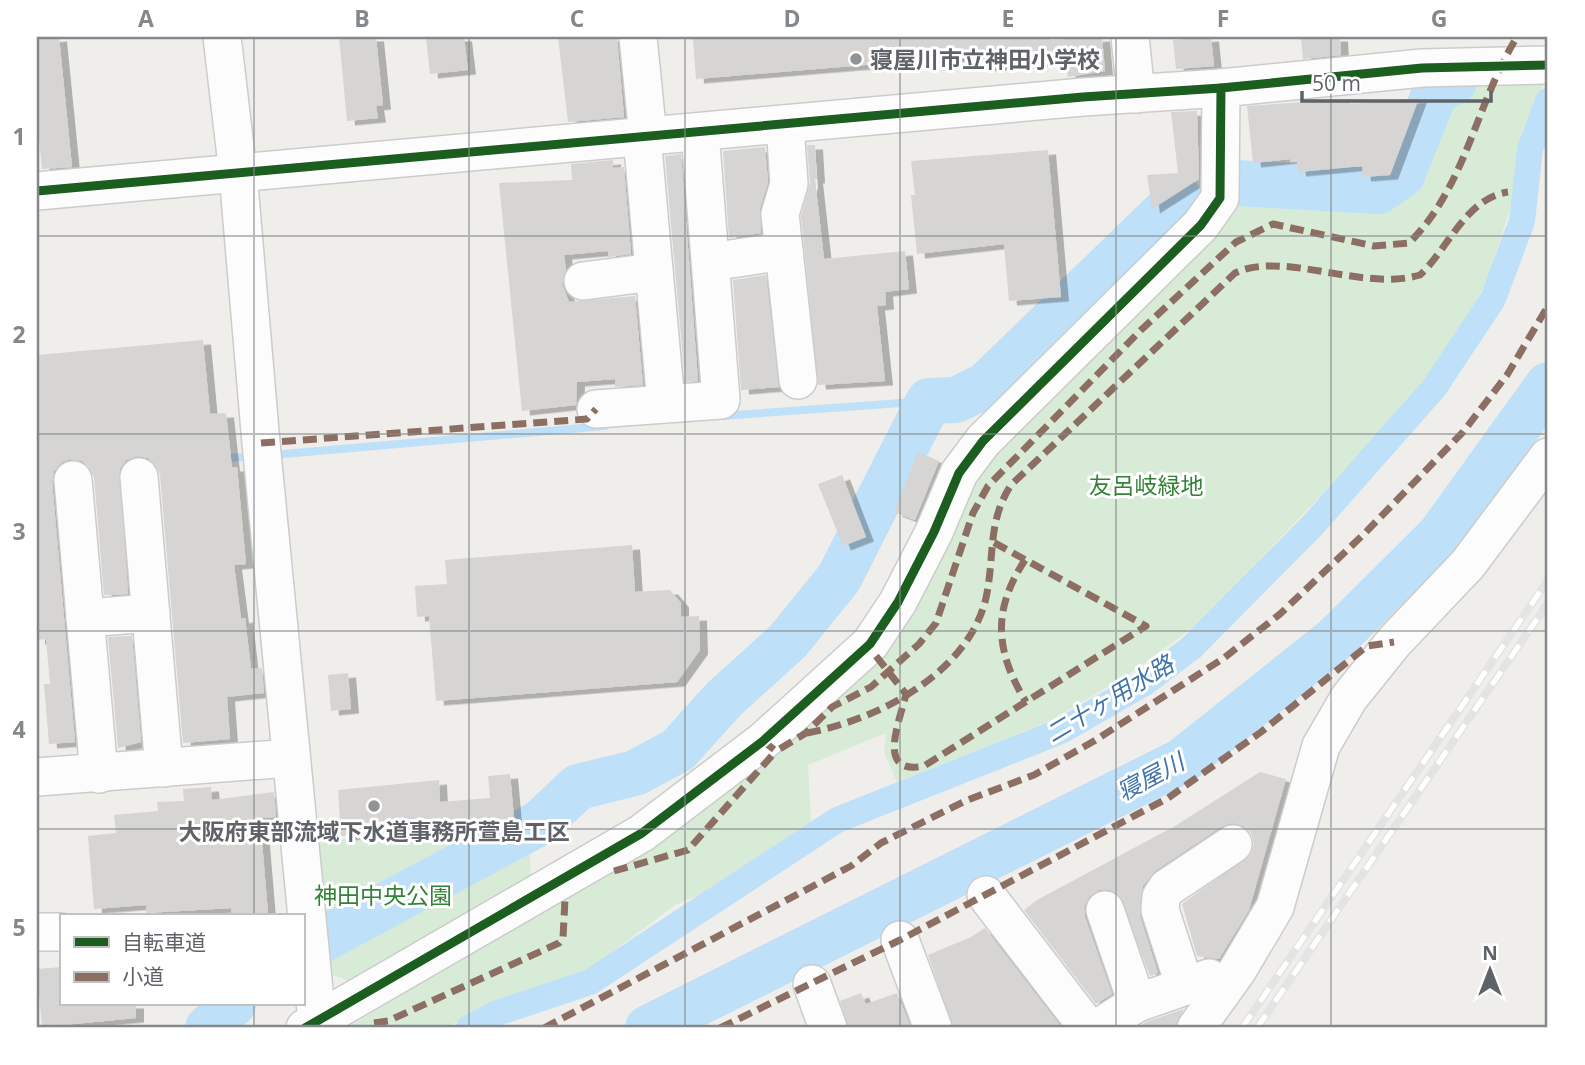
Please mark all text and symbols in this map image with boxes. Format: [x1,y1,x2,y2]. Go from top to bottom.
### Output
text: A [138,2,154,34]
text: B [354,2,370,34]
text: C [570,2,584,34]
text: D [783,2,801,34]
text: E [1002,2,1014,34]
text: F [1217,2,1229,34]
text: G [1431,2,1447,34]
place label: 寝屋川市立神田小学校 [870,43,1100,75]
marker: 寝屋川市立神田小学校 [848,51,864,67]
scale bar [1302,60,1490,104]
text: 50 m [1312,69,1361,97]
text: 1 [12,120,26,152]
text: 2 [12,318,26,350]
park label: 友呂岐緑地 [1089,469,1204,501]
text: 3 [12,515,26,547]
water label: 二十ヶ用水路 [1039,646,1181,749]
text: 4 [12,713,26,745]
water label: 寝屋川 [1110,743,1192,807]
marker: 大阪府東部流域下水道事務所萱島工区 [366,798,382,814]
place label: 大阪府東部流域下水道事務所萱島工区 [179,815,570,847]
park label: 神田中央公園 [314,879,452,911]
text: 5 [12,911,26,943]
legend [60,914,304,1006]
text: 自転車道 [122,928,206,956]
north arrow [1456,936,1526,1006]
text: N [1482,940,1498,966]
text: 小道 [122,962,164,990]

